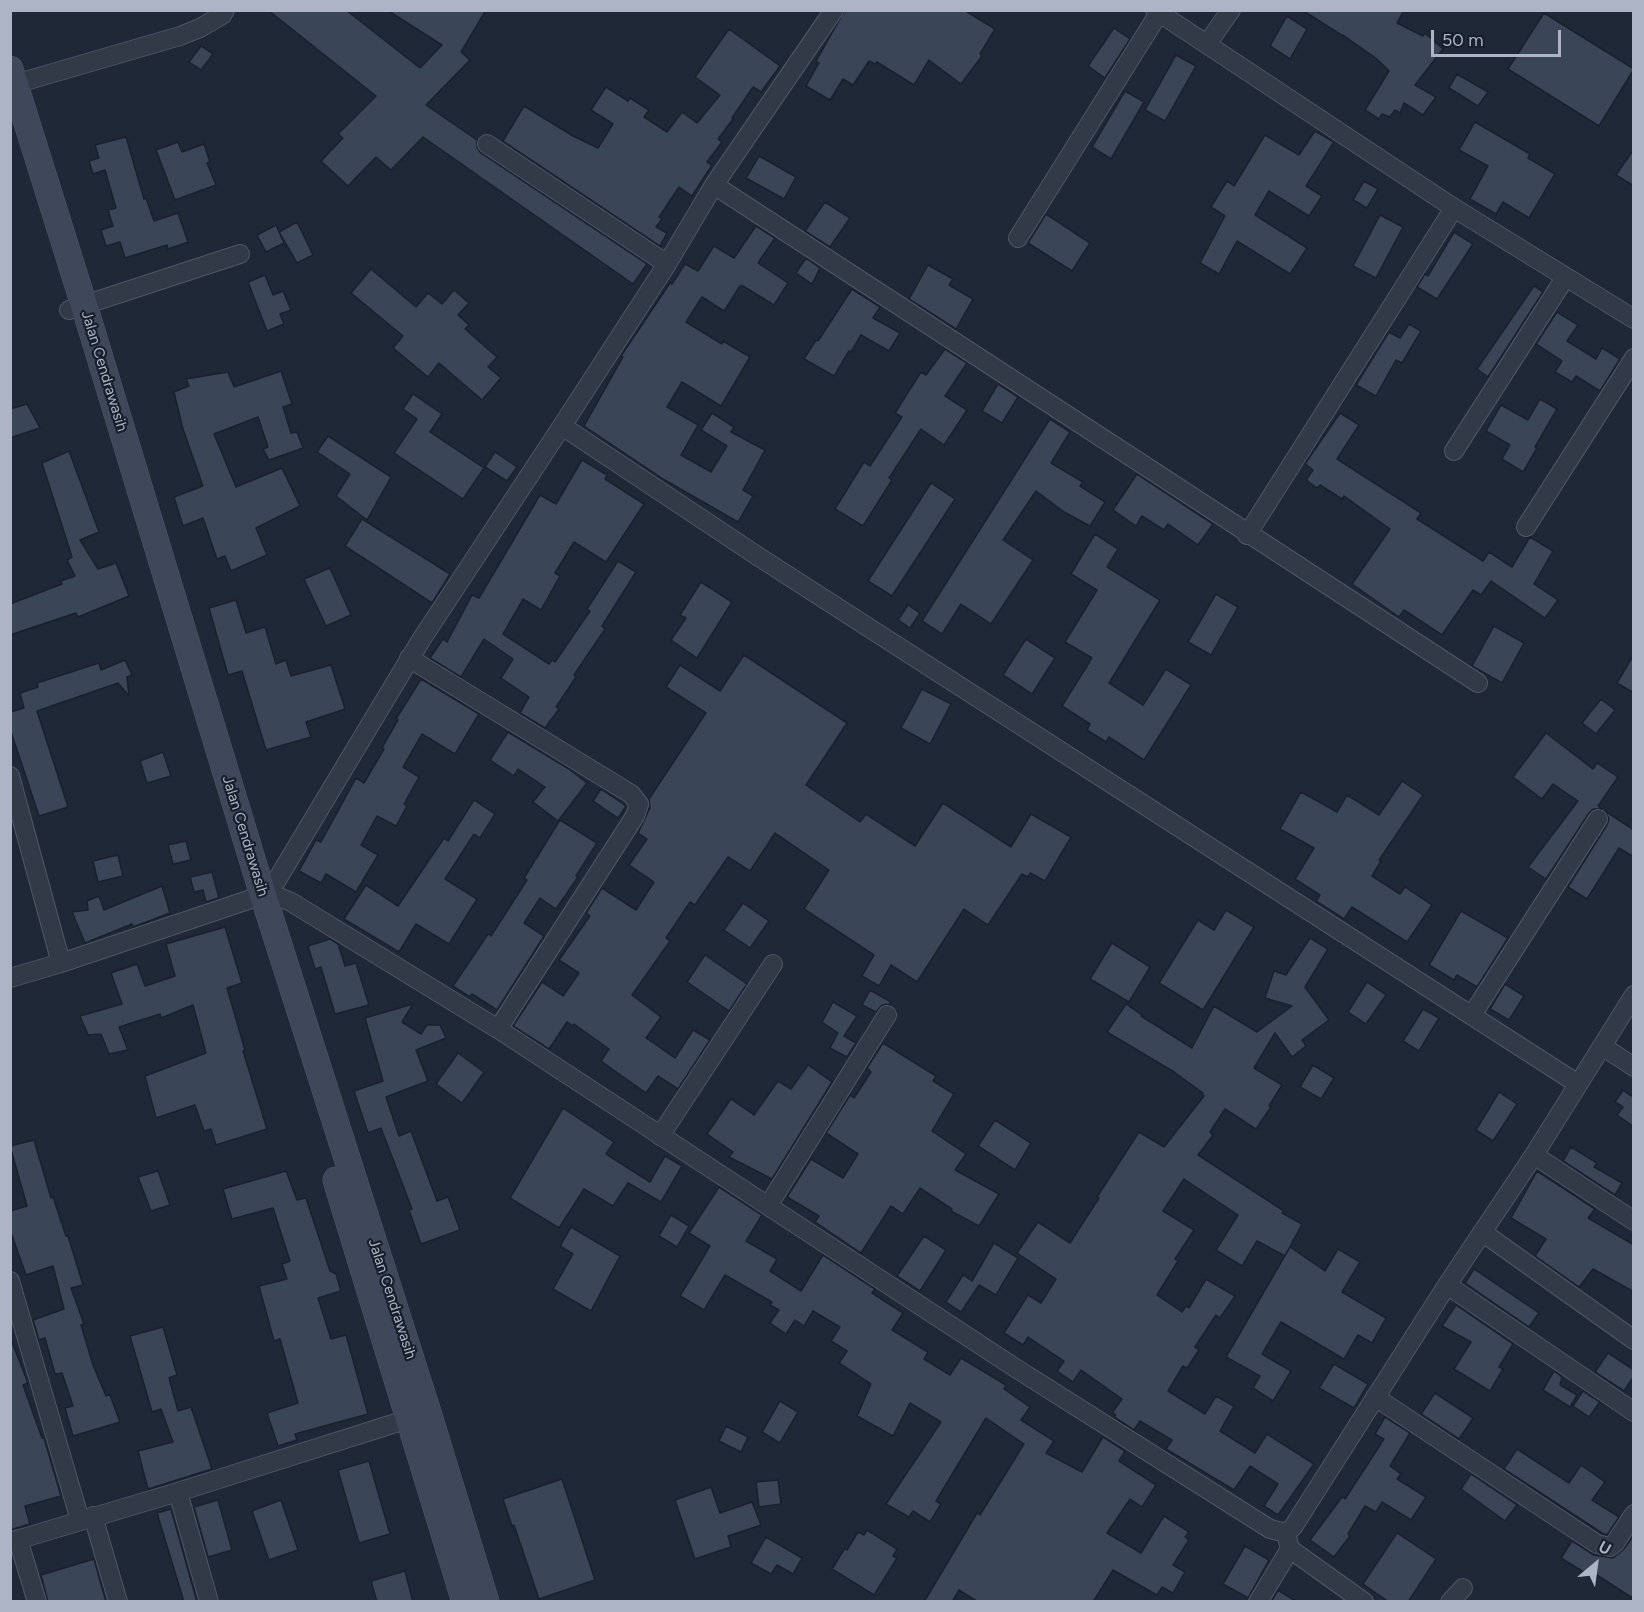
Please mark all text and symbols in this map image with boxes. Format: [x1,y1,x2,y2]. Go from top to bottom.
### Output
scale bar [1434,18,1564,56]
text: 50 m [1442,29,1484,51]
street label: Jalan Cendrawasih [77,308,131,434]
street label: Jalan Cendrawasih [218,773,272,899]
street label: Jalan Cendrawasih [364,1237,420,1361]
north arrow [1566,1534,1626,1594]
text: U [1595,1537,1614,1559]

